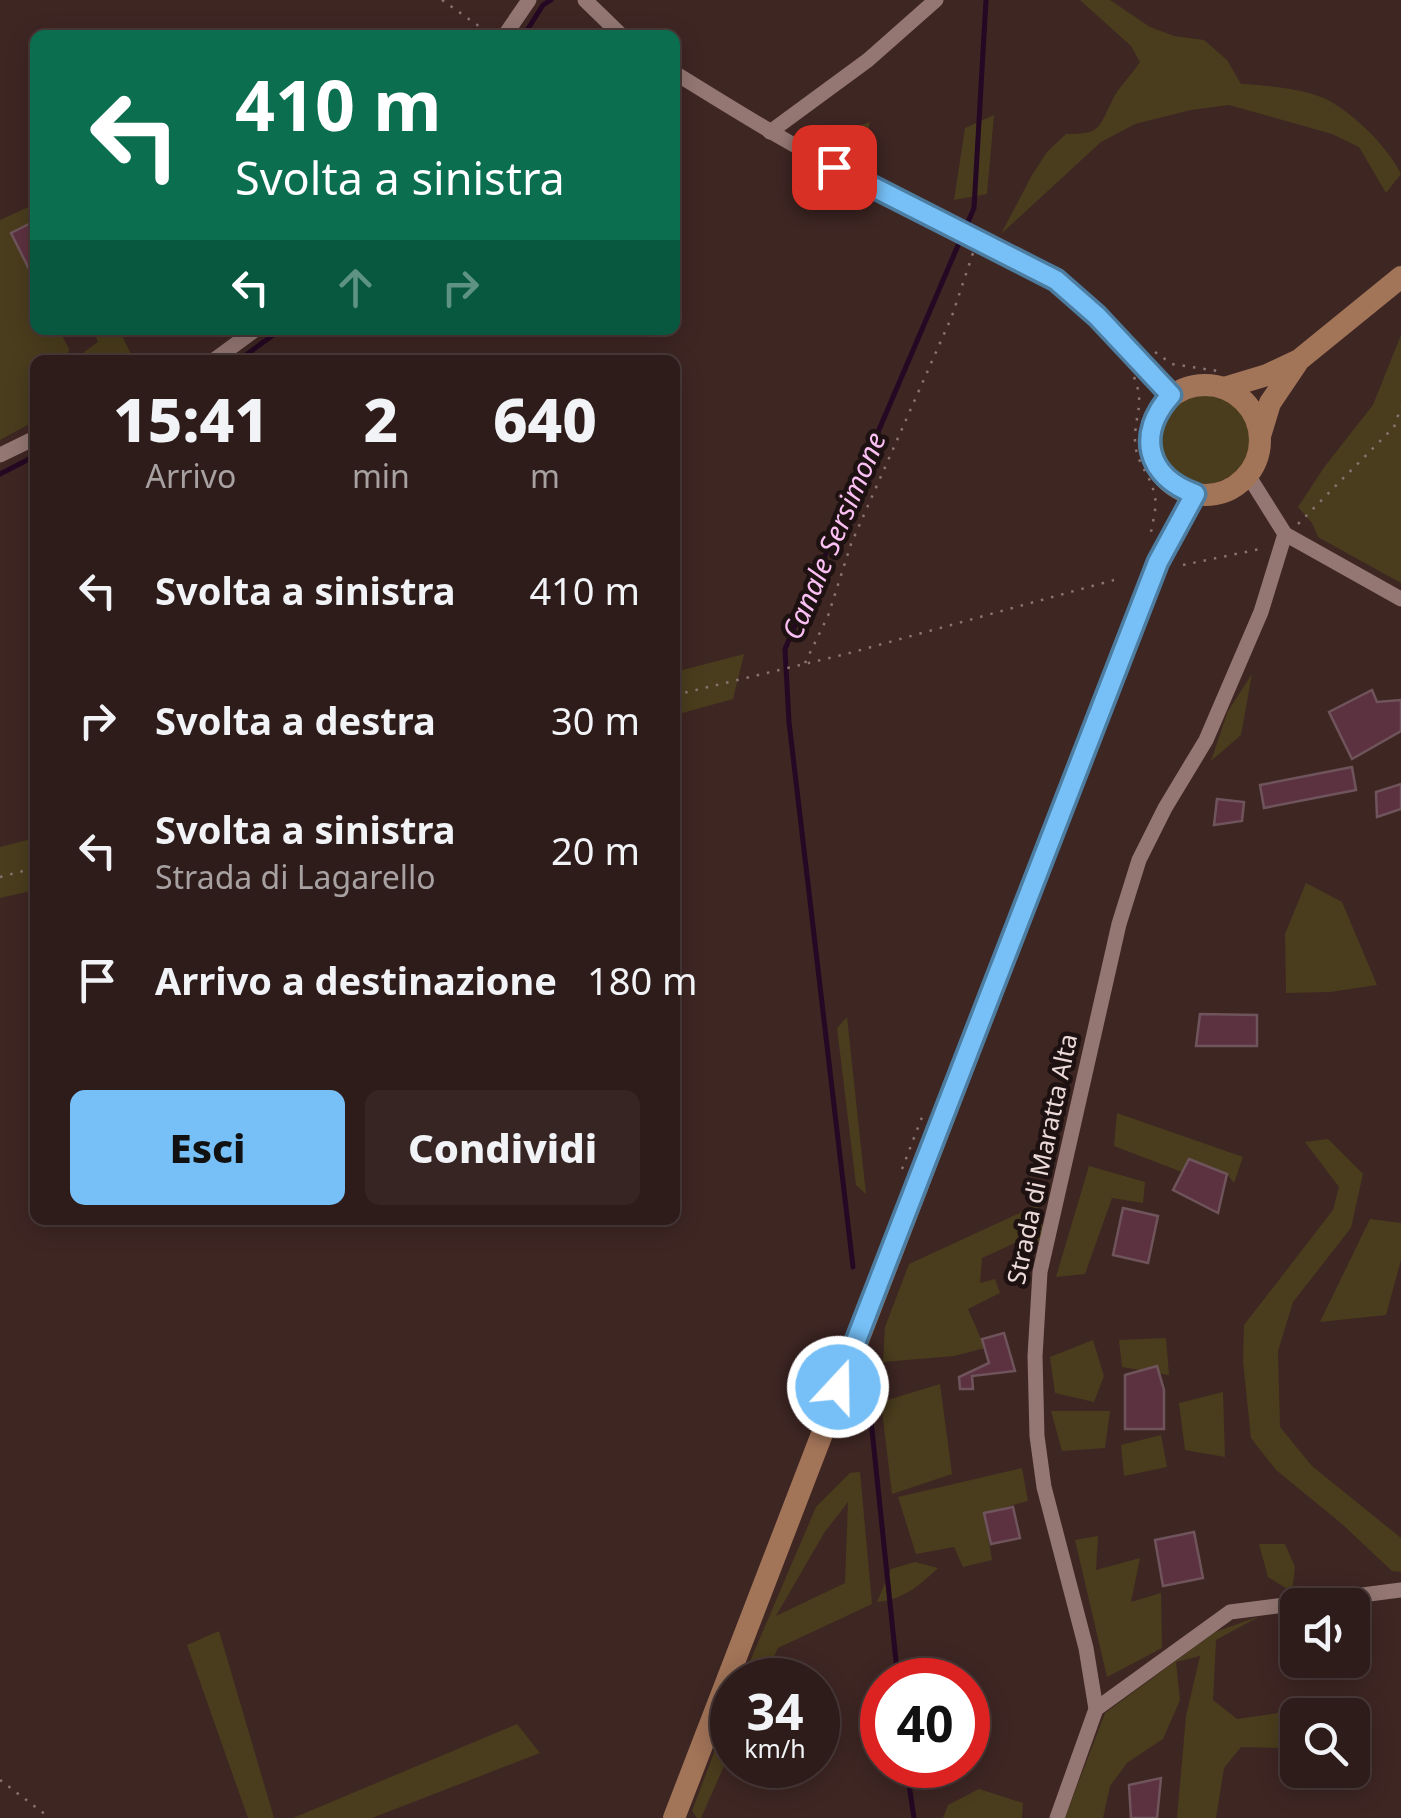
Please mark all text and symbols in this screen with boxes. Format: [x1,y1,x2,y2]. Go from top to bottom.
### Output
text: 410 m [235,56,442,152]
icon: left [70,70,200,200]
pin [792,125,877,210]
icon: arrive [807,140,862,195]
text: Svolta a sinistra [235,147,565,208]
icon: left [223,260,278,315]
icon: ahead [328,260,383,315]
icon: right [433,260,488,315]
text: 15:41 [113,378,269,460]
text: 2 [364,378,398,460]
text: 640 [493,378,597,460]
water label: Canale Sersimone [772,426,894,645]
text: Arrivo [146,454,236,497]
text: min [352,454,410,497]
text: m [530,454,560,497]
icon: left [70,563,125,618]
text: Svolta a sinistra [155,564,456,616]
text: 410 m [529,564,640,616]
icon: right [70,693,125,748]
text: Svolta a destra [155,694,436,746]
text: 30 m [551,694,640,746]
text: Svolta a sinistra [155,803,456,855]
icon: left [70,823,125,878]
text: 20 m [551,824,640,876]
text: Strada di Lagarello [155,855,436,898]
icon: arrive [70,953,125,1008]
text: Arrivo a destinazione [155,954,557,1006]
text: 180 m [587,954,698,1006]
street label: Strada di Maratta Alta [998,1030,1084,1287]
button: Esci [70,1090,345,1205]
button: Condividi [365,1090,640,1205]
position arrow [786,1335,890,1439]
map controls [1280,1588,1370,1788]
button: sound [1280,1588,1370,1678]
speed limit sign: 40 [860,1658,990,1788]
text: 34 [746,1677,804,1745]
button: search [1280,1698,1370,1788]
text: km/h [744,1731,806,1765]

